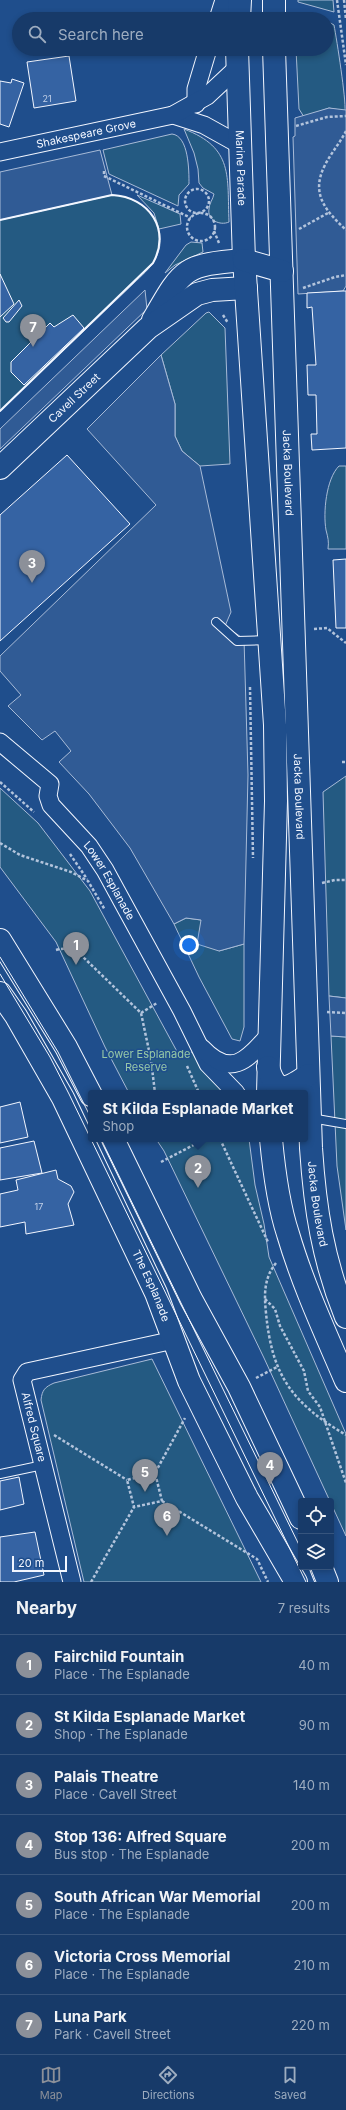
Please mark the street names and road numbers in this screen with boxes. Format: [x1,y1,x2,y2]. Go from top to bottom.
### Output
street label: Shakespeare Grove [35,116,137,151]
street label: Marine Parade [233,130,249,206]
street label: Cavell Street [45,370,103,426]
street label: Jacka Boulevard [280,429,297,516]
street label: Jacka Boulevard [291,753,308,840]
street label: Lower Esplanade [81,838,138,922]
street label: Jacka Boulevard [305,1161,331,1248]
street label: The Esplanade [129,1247,173,1324]
street label: Alfred Square [19,1391,49,1463]

